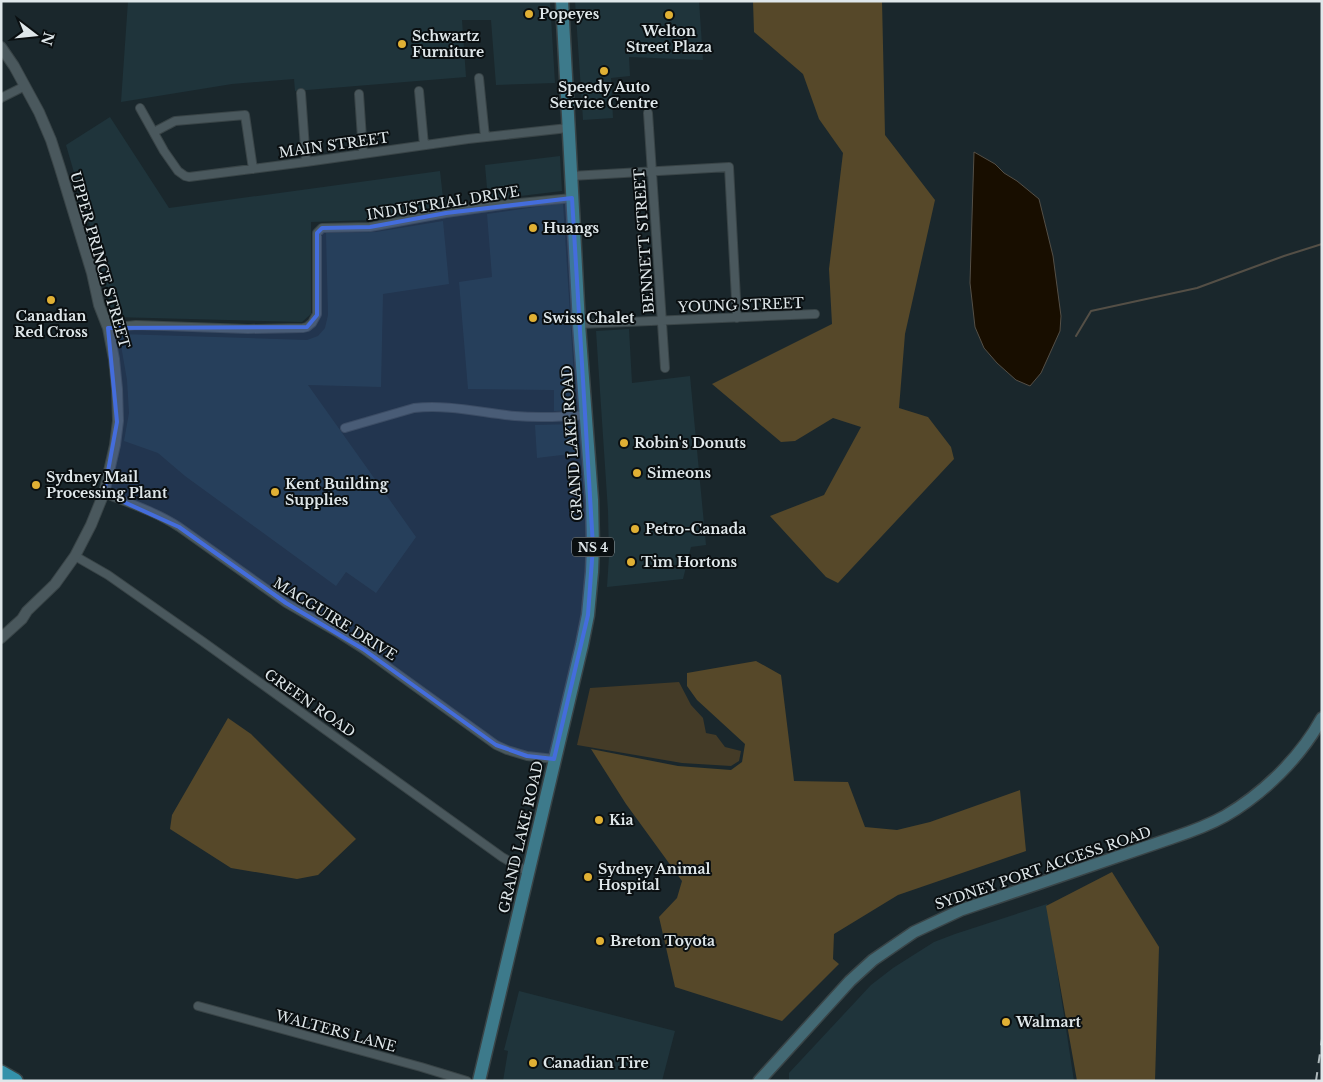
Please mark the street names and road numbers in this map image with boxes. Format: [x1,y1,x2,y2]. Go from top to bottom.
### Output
street label: MAIN STREET [278,128,390,162]
street label: BENNETT STREET [630,168,658,314]
street label: UPPER PRINCE STREET [66,169,134,351]
street label: INDUSTRIAL DRIVE [365,182,521,224]
street label: YOUNG STREET [677,294,804,316]
street label: GRAND LAKE ROAD [558,365,586,521]
road number: NS 4 [572,538,614,556]
street label: MACGUIRE DRIVE [270,574,400,664]
street label: GREEN ROAD [261,665,359,741]
street label: GRAND LAKE ROAD [495,759,547,915]
street label: SYDNEY PORT ACCESS ROAD [932,822,1154,914]
street label: WALTERS LANE [273,1006,398,1056]

